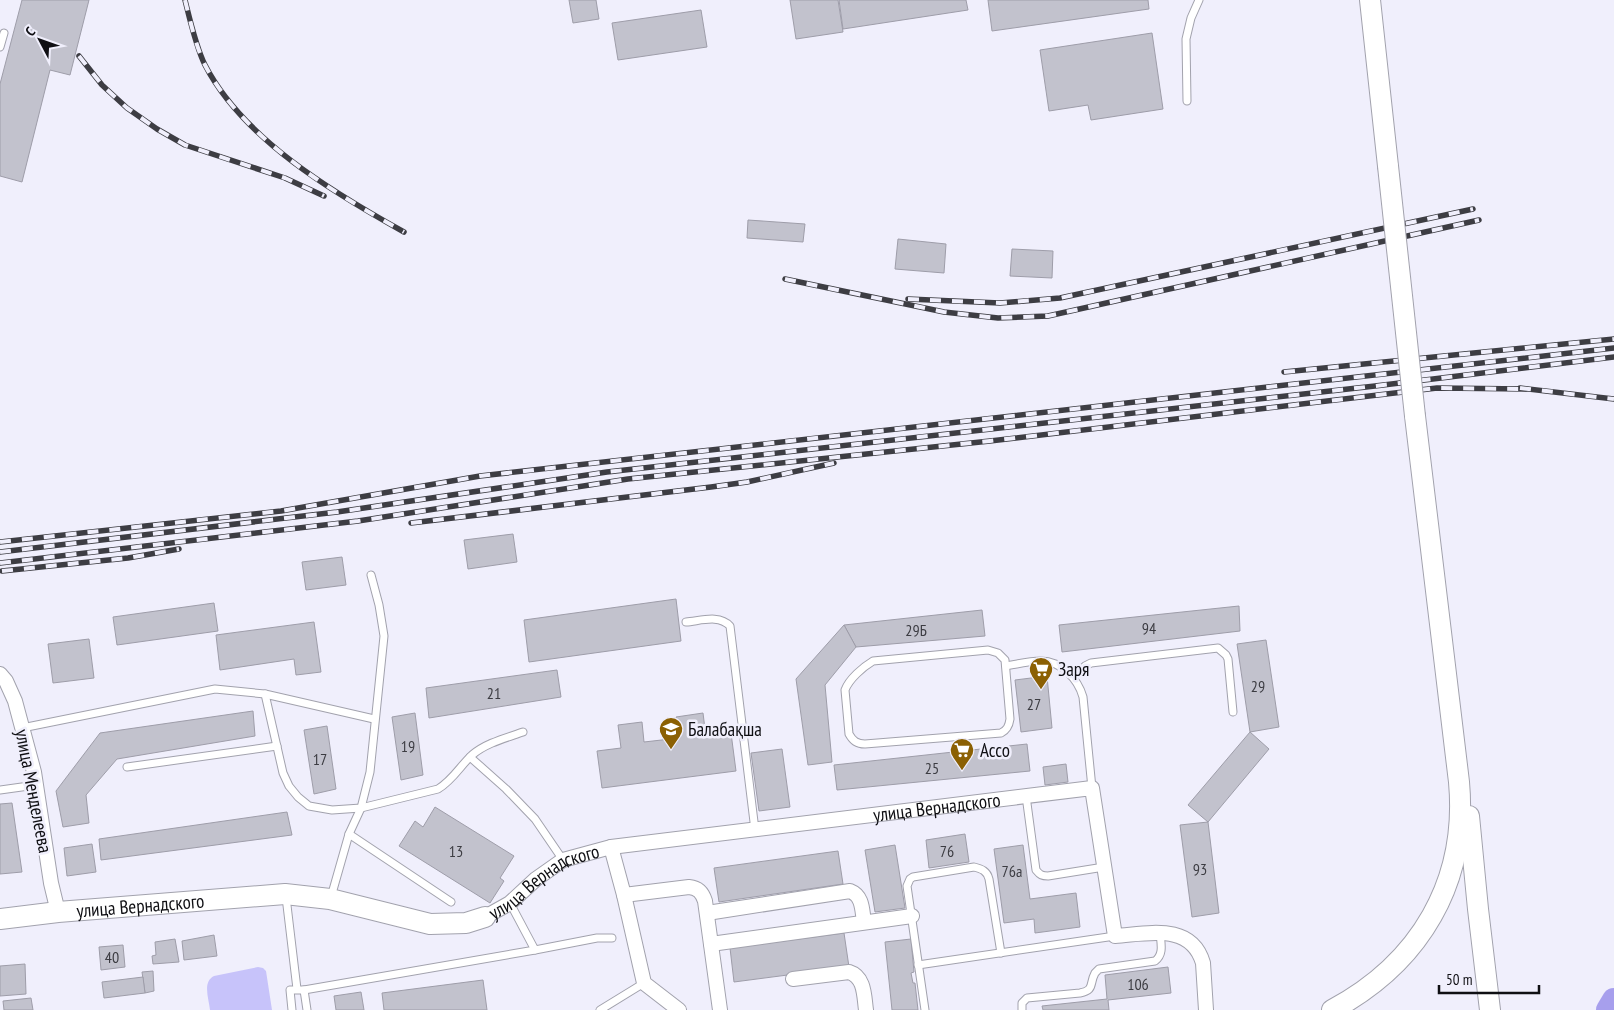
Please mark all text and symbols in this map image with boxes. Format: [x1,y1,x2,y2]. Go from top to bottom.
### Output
north arrow [15,15,65,65]
text: С [21,23,39,40]
house number: 94 [1142,618,1156,638]
house number: 29Б [905,620,927,640]
supermarket icon: Заря [1028,656,1054,690]
place label: Заря [1058,657,1089,681]
house number: 29 [1251,676,1265,696]
house number: 21 [487,683,501,703]
house number: 27 [1027,694,1041,714]
school or university icon: Балабақша [658,716,684,750]
place label: Балабақша [688,717,762,741]
street label: улица Менделеева [10,727,58,855]
house number: 19 [401,736,415,756]
supermarket icon: Ассо [949,737,975,771]
place label: Ассо [980,738,1010,762]
house number: 17 [313,749,327,769]
house number: 25 [925,758,939,778]
street label: улица Вернадского [872,787,1002,827]
street label: улица Вернадского [484,839,602,925]
house number: 13 [449,841,463,861]
house number: 76 [940,841,954,861]
house number: 93 [1193,859,1207,879]
house number: 76а [1002,861,1022,881]
street label: улица Вернадского [76,888,205,922]
house number: 40 [105,947,119,967]
scale bar [1439,962,1539,994]
text: 50 m [1446,970,1472,989]
house number: 106 [1127,974,1149,994]

